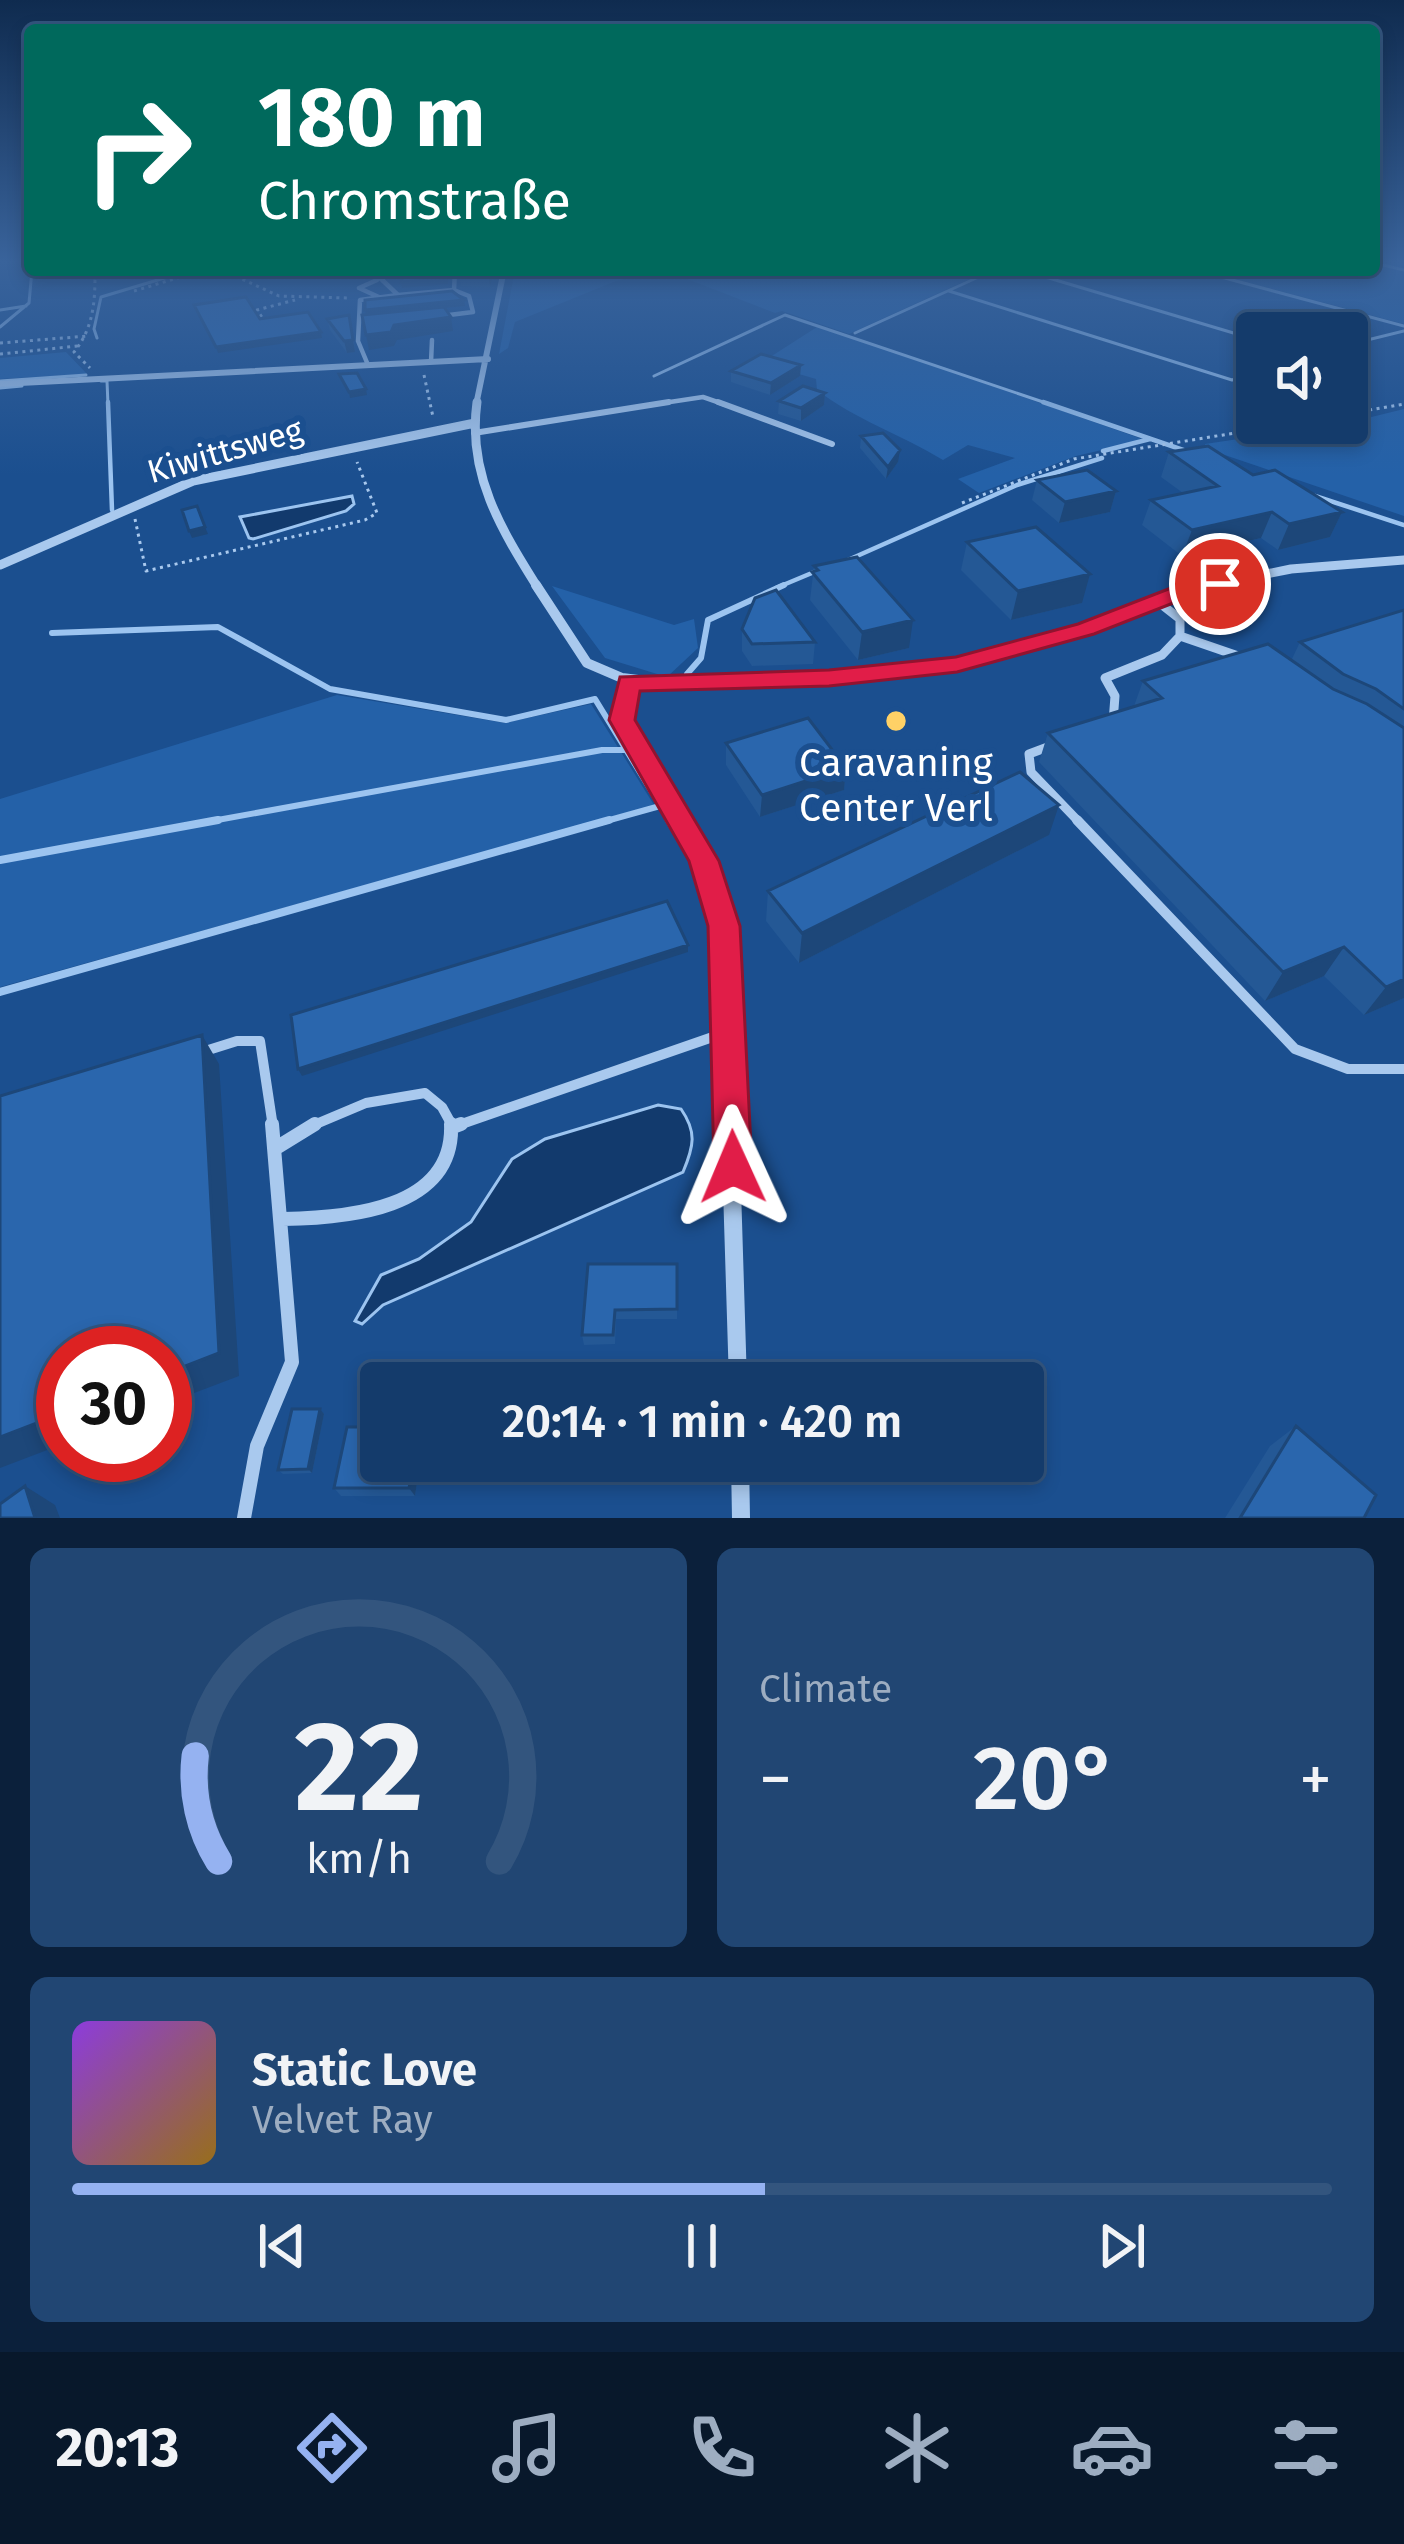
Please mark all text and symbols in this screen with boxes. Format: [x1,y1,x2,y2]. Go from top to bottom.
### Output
text: 180 m [258,67,486,168]
icon: right [60,72,216,228]
text: Chromstraße [258,169,571,233]
map controls [1236,312,1368,444]
button: sound [1236,312,1368,444]
street label: Kiwittsweg [143,410,308,492]
pin [1169,533,1271,635]
icon: arrive [1187,551,1253,617]
marker: Caravaning Center Verl [883,708,909,734]
place label: Caravaning Center Verl [799,740,994,831]
position arrow [670,1104,796,1230]
speed limit sign: 30 [36,1326,192,1482]
text: 20:14 · 1 min · 420 m [502,1395,902,1449]
text: Climate [759,1666,892,1712]
text: 22 [294,1693,423,1843]
text: 20° [973,1725,1118,1833]
text: − [759,1740,792,1819]
text: + [1299,1740,1332,1819]
text: km/h [305,1832,412,1883]
text: Static Love [252,2043,477,2097]
text: Velvet Ray [252,2097,433,2143]
icon: previous [249,2213,315,2279]
icon: pause [669,2213,735,2279]
icon: next [1089,2213,1155,2279]
icon: directions [290,2406,374,2490]
icon: music [485,2406,569,2490]
icon: phone [680,2406,764,2490]
icon: climate [875,2406,959,2490]
icon: car [1070,2406,1154,2490]
icon: filters [1264,2406,1348,2490]
text: 20:13 [55,2416,179,2480]

